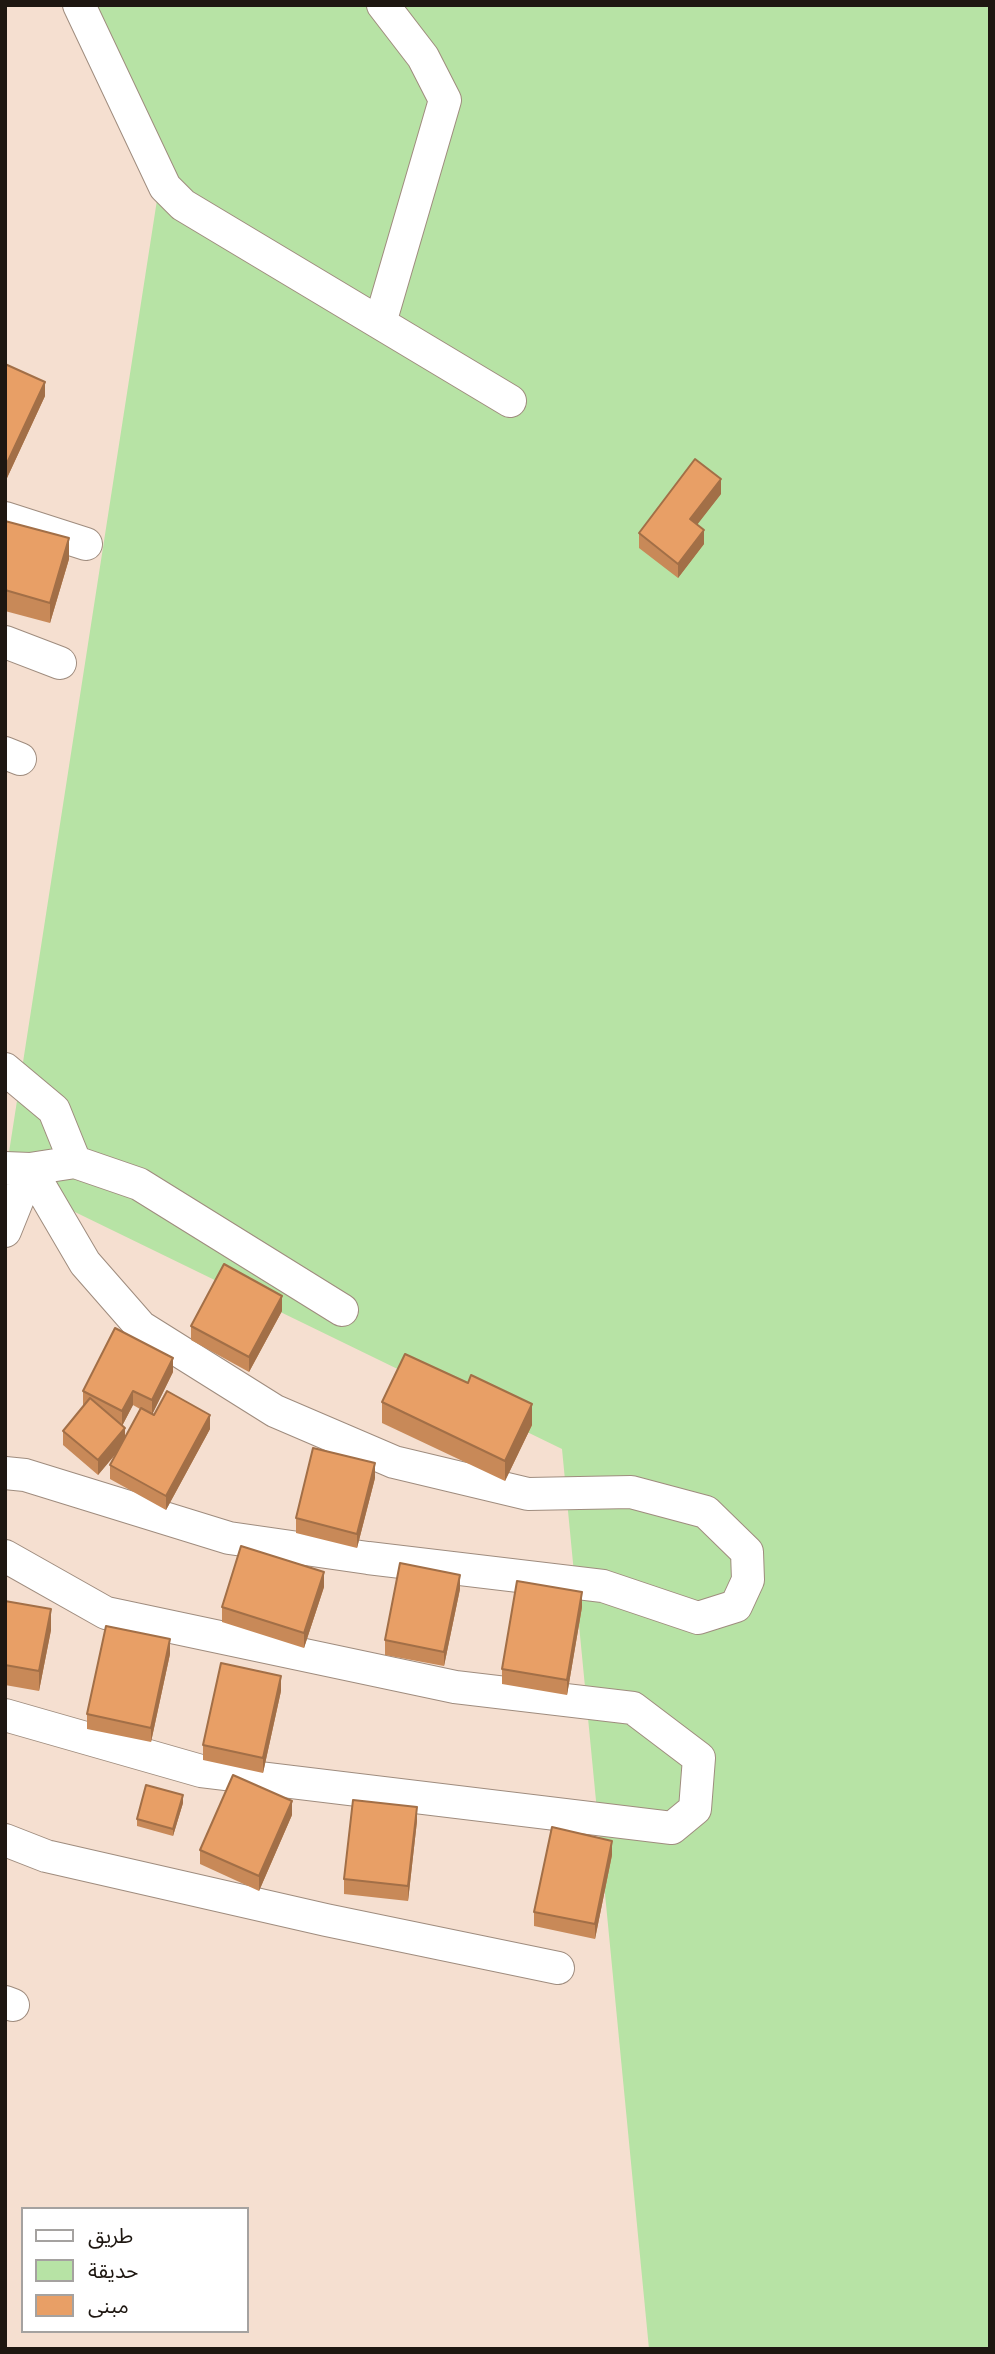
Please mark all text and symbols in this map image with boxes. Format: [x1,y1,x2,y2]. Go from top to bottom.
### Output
legend [21,2207,248,2333]
text: طريق [88,2214,133,2258]
text: حديقة [88,2249,138,2293]
text: مبنى [88,2284,129,2328]

